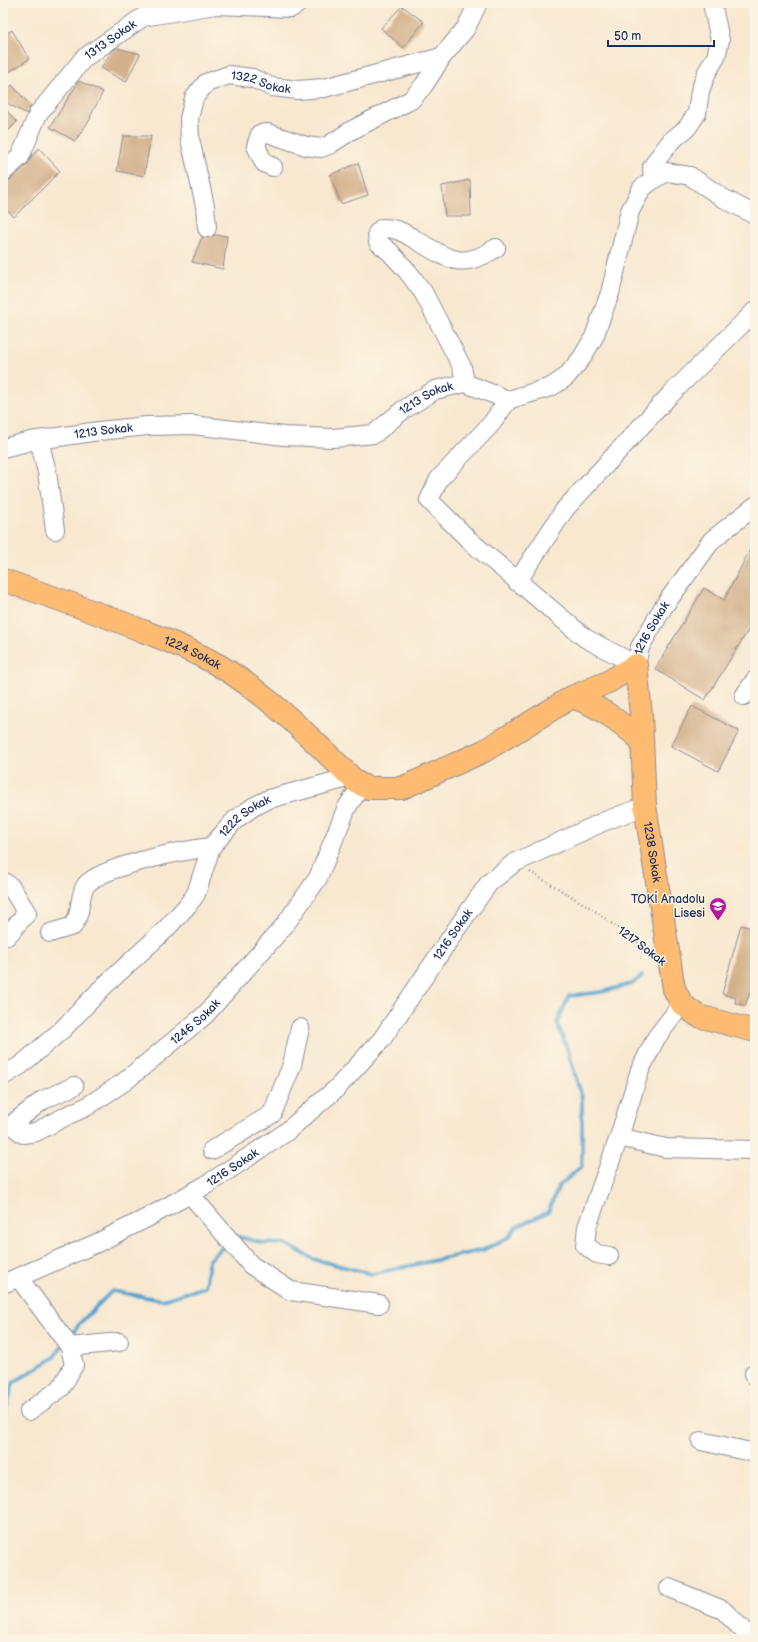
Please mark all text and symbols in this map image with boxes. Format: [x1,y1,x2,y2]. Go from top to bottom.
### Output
street label: 1313 Sokak [82,17,140,63]
scale bar [608,22,714,48]
text: 50 m [614,29,641,44]
street label: 1322 Sokak [230,68,292,97]
street label: 1213 Sokak [396,379,455,418]
street label: 1213 Sokak [73,421,134,443]
street label: 1216 Sokak [632,599,673,656]
street label: 1224 Sokak [162,633,224,673]
street label: 1222 Sokak [216,792,274,841]
street label: 1238 Sokak [640,821,664,884]
place label: TOKİ Anadolu Lisesi [631,891,705,921]
school or university icon: TOKİ Anadolu Lisesi [708,896,728,921]
street label: 1216 Sokak [430,906,476,963]
street label: 1217 Sokak [615,923,669,970]
street label: 1246 Sokak [168,996,224,1048]
street label: 1216 Sokak [204,1145,262,1190]

